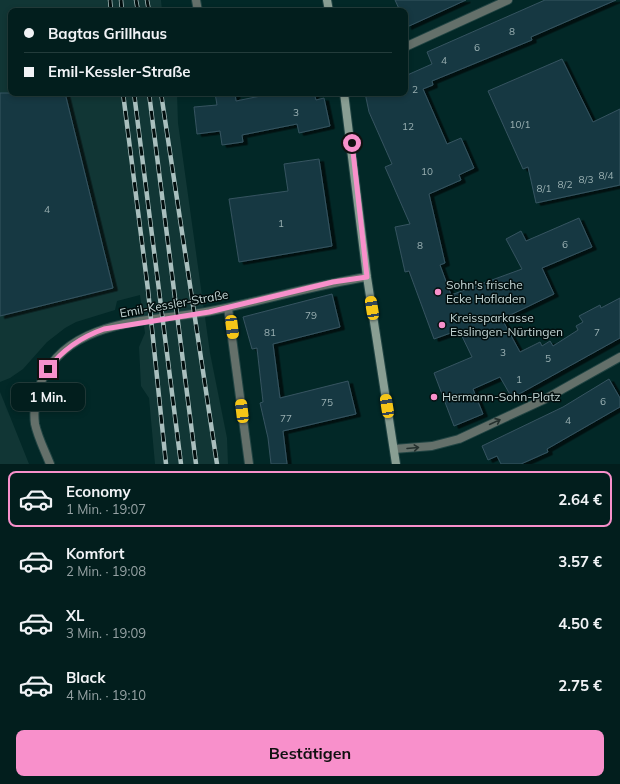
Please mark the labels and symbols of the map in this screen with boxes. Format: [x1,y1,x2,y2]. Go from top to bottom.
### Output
house number: 8 [509,25,515,38]
house number: 6 [474,41,480,54]
house number: 4 [441,54,447,67]
house number: 2 [412,83,418,96]
house number: 3 [293,106,299,119]
house number: 10/1 [510,118,530,131]
house number: 12 [402,120,414,133]
route start [343,134,361,152]
house number: 10 [421,165,433,178]
house number: 8/4 [599,169,613,182]
house number: 8/3 [579,173,593,186]
house number: 8/2 [558,178,572,191]
house number: 8/1 [537,182,551,195]
house number: 4 [44,203,50,216]
house number: 1 [278,217,284,230]
house number: 6 [562,238,568,251]
house number: 8 [417,239,423,252]
place label: Sohn's frische Ecke Hofladen [446,277,526,306]
street label: Emil-Kessler-Straße [118,287,229,320]
marker: Sohn's frische Ecke Hofladen [433,287,443,297]
car [364,295,380,321]
house number: 79 [305,309,317,322]
place label: Kreissparkasse Esslingen-Nürtingen [450,310,563,339]
car [225,314,239,340]
marker: Kreissparkasse Esslingen-Nürtingen [437,320,447,330]
house number: 81 [264,326,276,339]
house number: 7 [594,326,600,339]
house number: 3 [500,346,506,359]
house number: 5 [545,352,551,365]
route end [39,360,57,378]
house number: 1 [516,373,522,386]
callout: 1 Min. [11,383,85,411]
place label: Hermann-Sohn-Platz [442,389,561,404]
marker: Hermann-Sohn-Platz [429,392,439,402]
car [379,393,395,419]
house number: 6 [600,395,606,408]
house number: 75 [321,396,333,409]
car [235,398,249,424]
house number: 77 [280,412,292,425]
house number: 4 [565,414,571,427]
one-way arrow [488,418,500,425]
one-way arrow [406,444,419,451]

